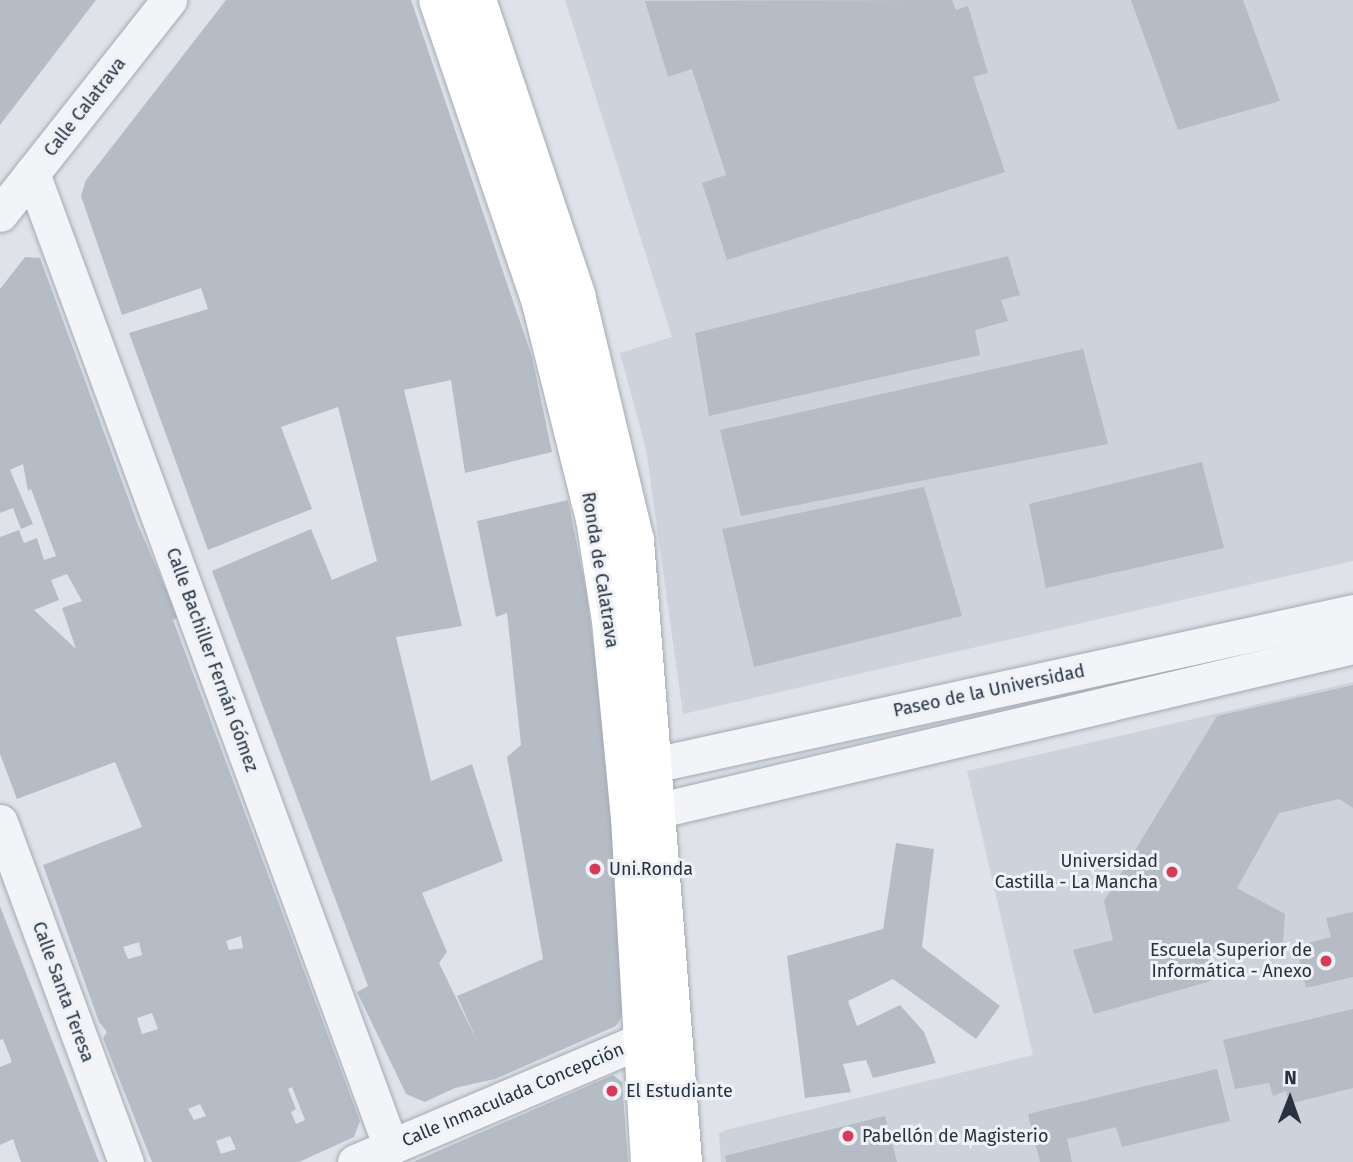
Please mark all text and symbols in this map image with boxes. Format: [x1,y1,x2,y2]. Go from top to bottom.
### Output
street label: Calle Calatrava [40,53,130,161]
street label: Ronda de Calatrava [577,491,623,649]
street label: Calle Bachiller Fernán Gómez [161,545,263,775]
street label: Paseo de la Universidad [891,660,1087,722]
place label: Universidad Castilla - La Mancha [995,851,1158,894]
place label: Uni.Ronda [609,858,693,880]
marker: Uni.Ronda [587,861,603,877]
marker: Universidad Castilla - La Mancha [1164,864,1180,880]
street label: Calle Santa Teresa [28,919,98,1065]
place label: Escuela Superior de Informática - Anexo [1150,940,1312,982]
marker: Escuela Superior de Informática - Anexo [1318,953,1334,969]
street label: Calle Inmaculada Concepción [399,1038,627,1152]
north arrow [1255,1064,1325,1134]
text: N [1284,1066,1297,1089]
place label: El Estudiante [626,1080,733,1102]
marker: El Estudiante [604,1083,620,1099]
place label: Pabellón de Magisterio [862,1125,1048,1147]
marker: Pabellón de Magisterio [840,1128,856,1144]

